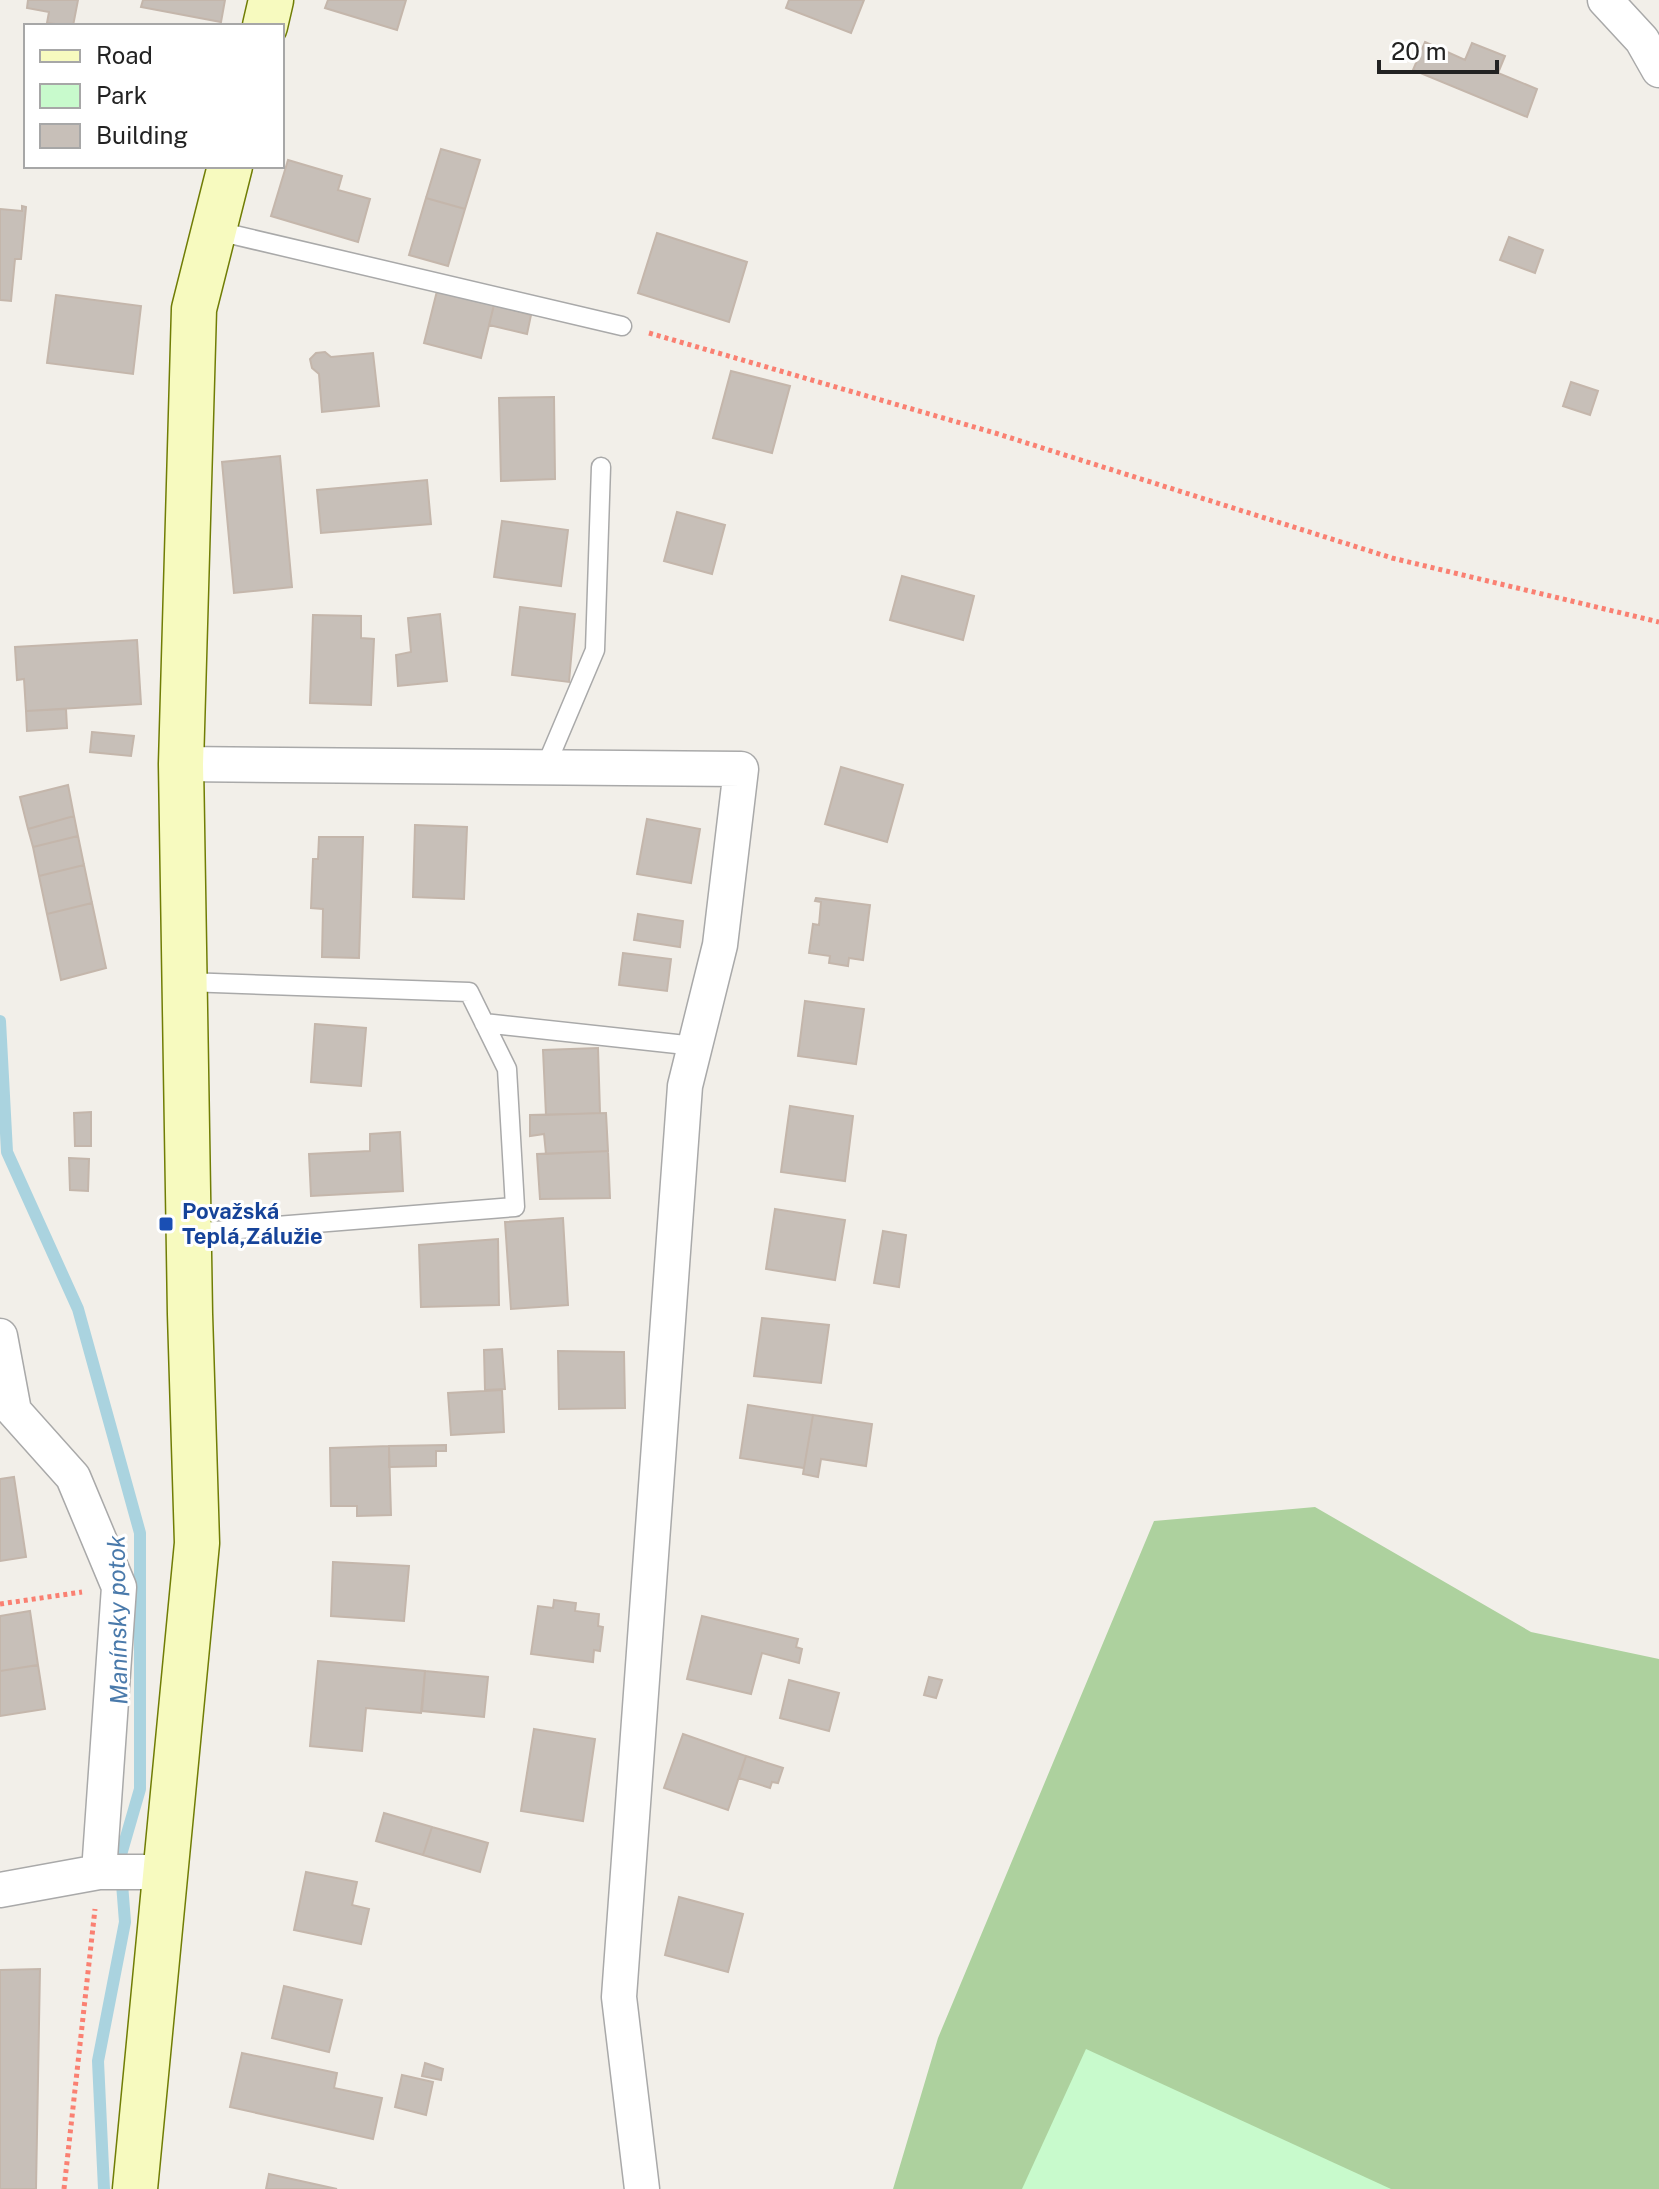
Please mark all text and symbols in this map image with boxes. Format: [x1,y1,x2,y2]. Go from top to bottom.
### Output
legend [24,24,284,168]
scale bar [1379,24,1497,74]
text: 20 m [1391,37,1447,65]
text: Road [96,41,153,69]
text: Park [96,81,147,109]
text: Building [96,121,188,149]
place label: Považská Teplá,Zálužie [182,1198,323,1249]
marker: Považská Teplá,Zálužie [157,1215,175,1233]
water label: Manínsky potok [102,1535,132,1705]

